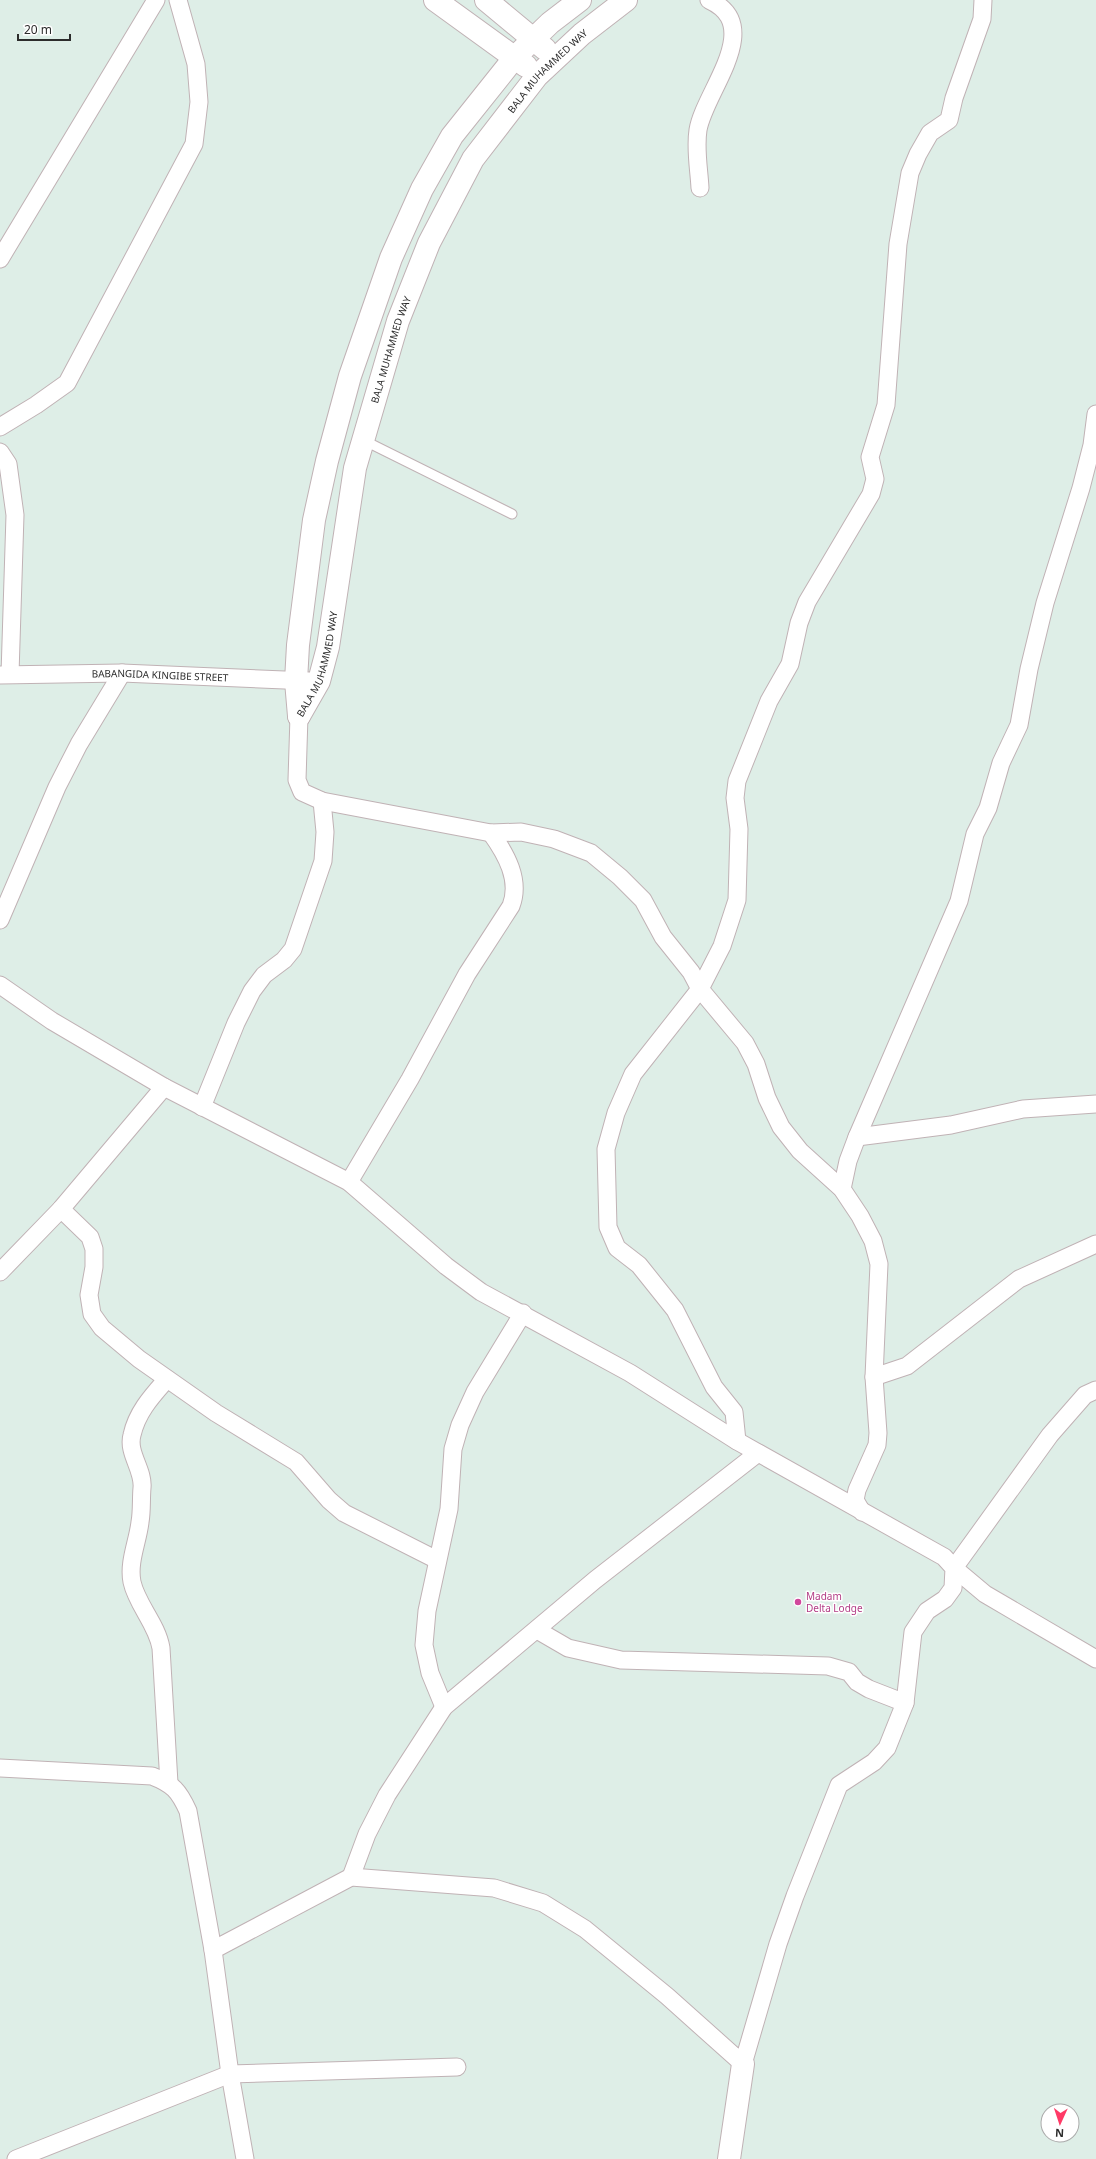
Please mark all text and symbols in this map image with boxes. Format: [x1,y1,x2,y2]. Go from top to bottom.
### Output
scale bar [18,16,70,42]
text: 20 m [24,21,52,38]
street label: BALA MUHAMMED WAY [504,25,590,116]
street label: BALA MUHAMMED WAY [367,294,414,405]
street label: BALA MUHAMMED WAY [293,610,340,719]
street label: BABANGIDA KINGIBE STREET [92,666,229,685]
place label: Madam Delta Lodge [806,1589,863,1615]
marker: Madam Delta Lodge [793,1597,803,1607]
north arrow [1040,2103,1080,2143]
text: N [1055,2126,1064,2141]

